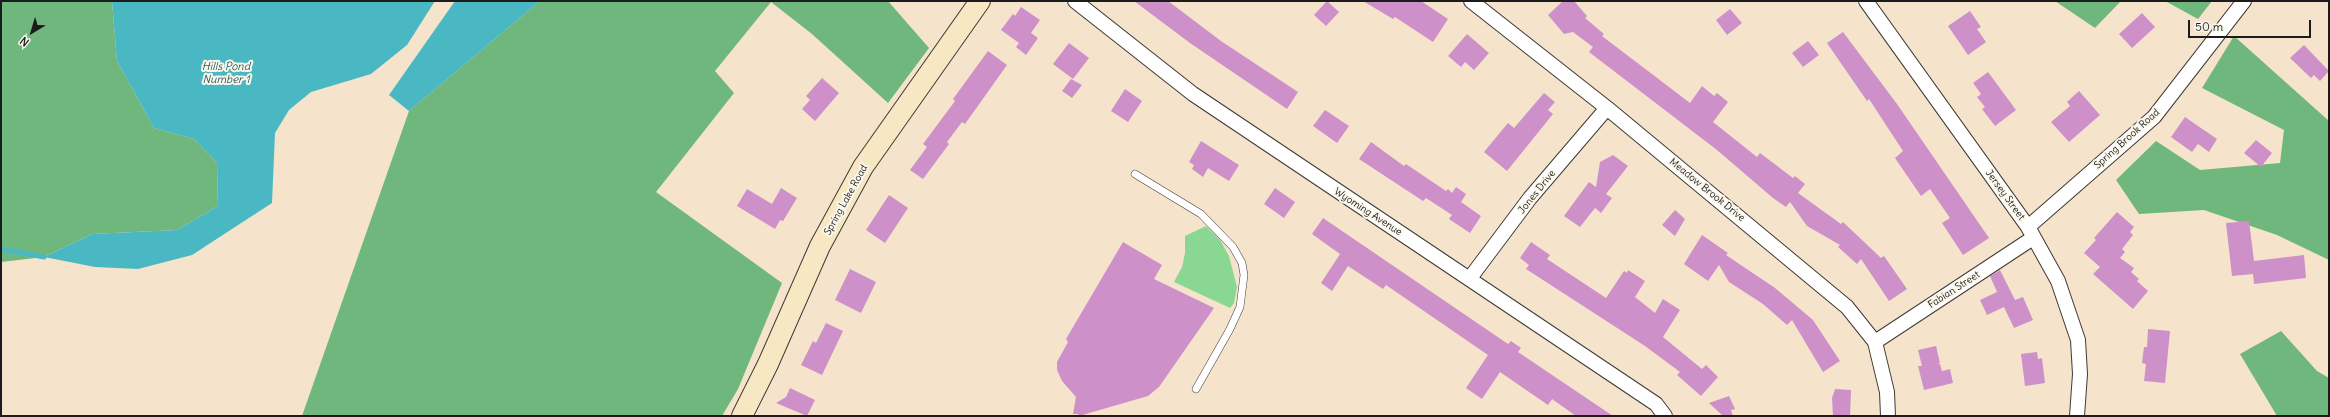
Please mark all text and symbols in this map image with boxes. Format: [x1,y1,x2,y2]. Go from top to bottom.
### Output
north arrow [12,12,52,52]
scale bar [2190,12,2313,38]
text: 50 m [2195,19,2223,34]
text: N [17,34,32,49]
water label: Hills Pond Number 1 [202,60,250,86]
street label: Spring Brook Road [2092,106,2162,172]
street label: Meadow Brook Drive [1667,156,1747,224]
street label: Spring Lake Road [822,163,870,237]
street label: Jones Drive [1516,168,1558,216]
street label: Jersey Street [1983,168,2027,222]
street label: Wyoming Avenue [1332,186,1404,238]
street label: Fabian Street [1926,269,1982,311]

